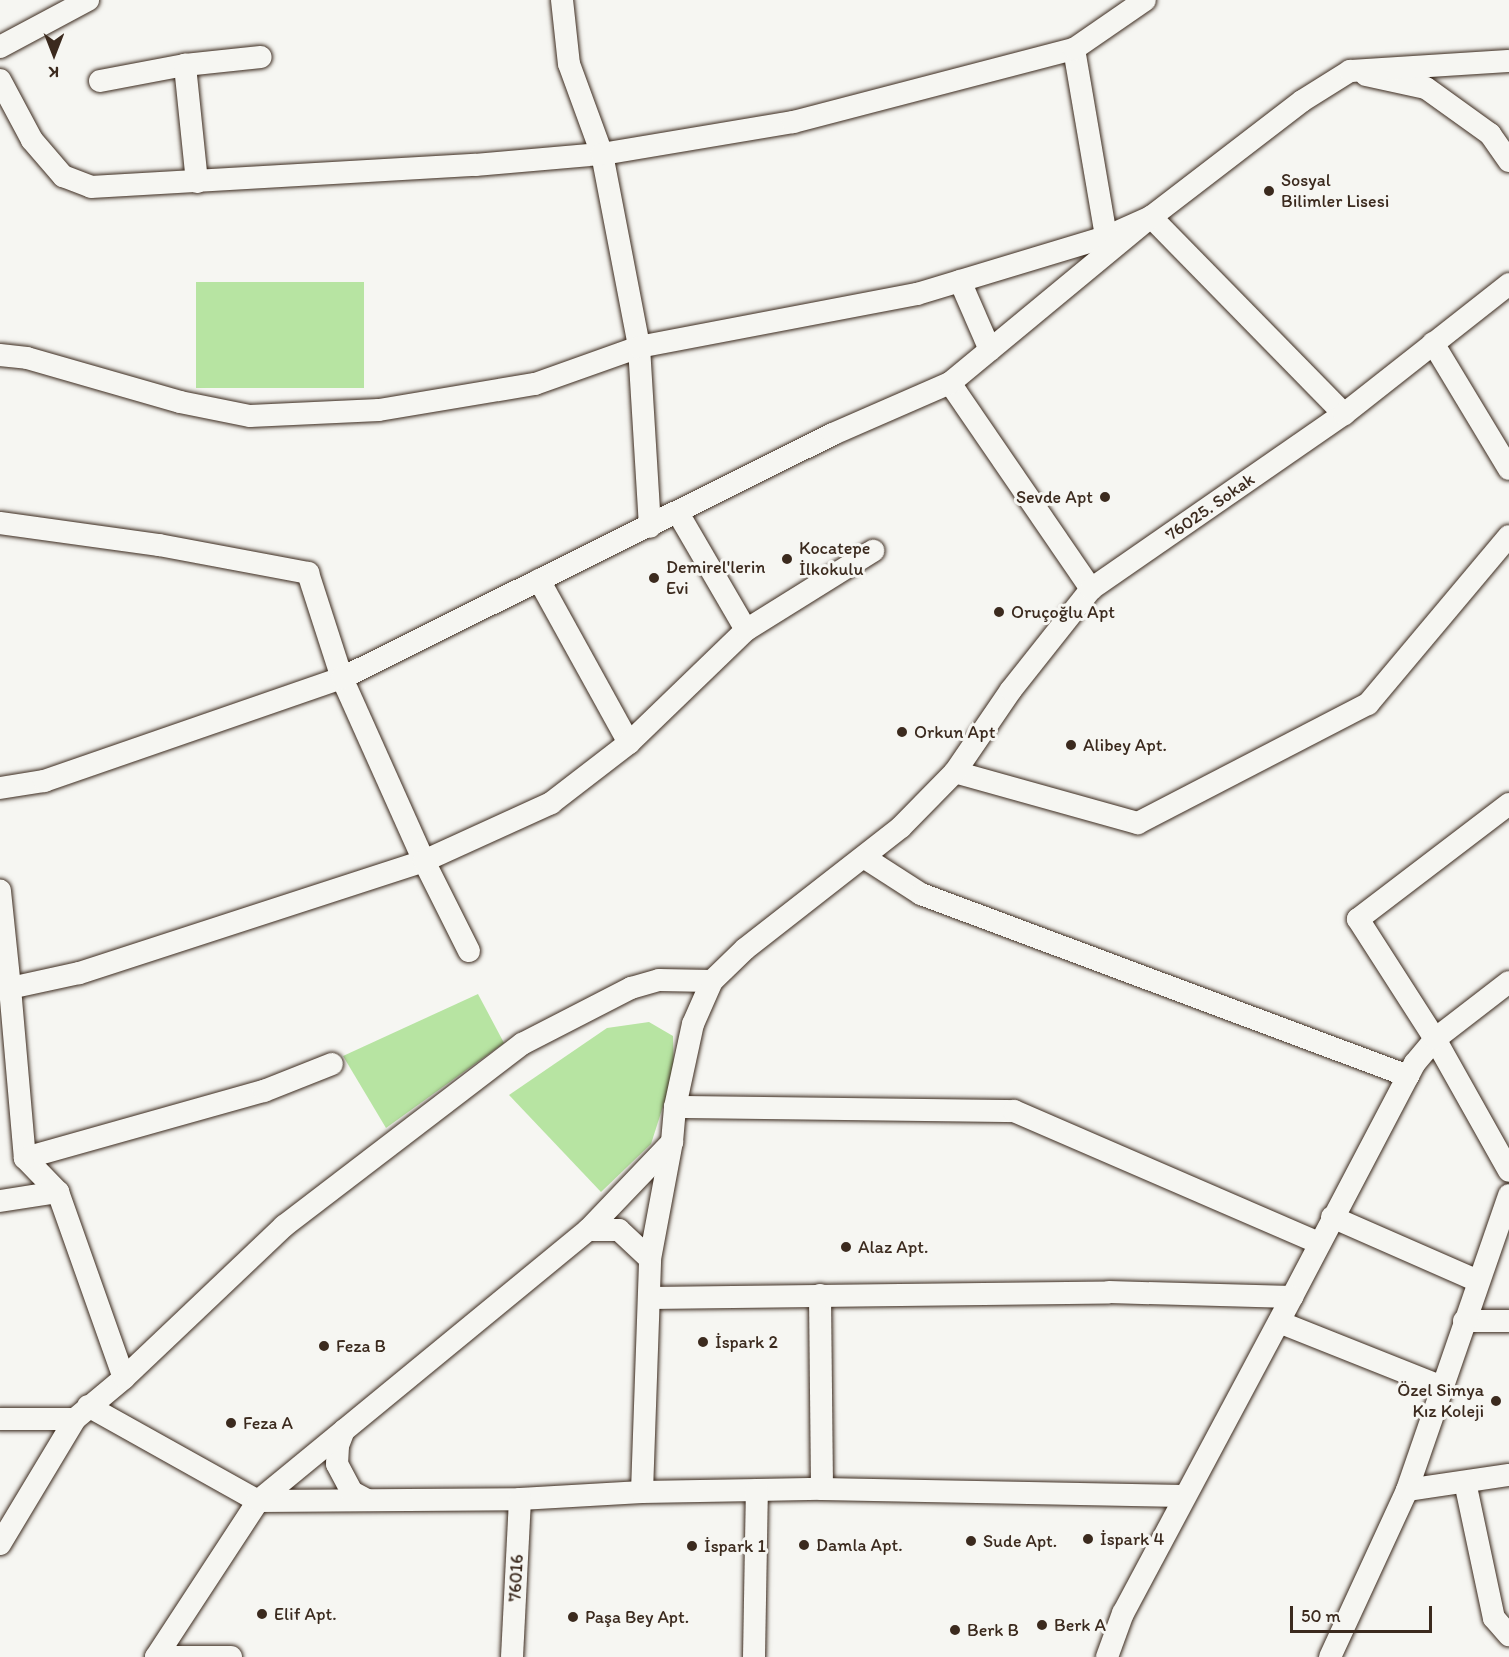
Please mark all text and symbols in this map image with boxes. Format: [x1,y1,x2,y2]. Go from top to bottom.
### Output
north arrow [24,24,84,84]
text: K [49,63,59,82]
place label: Sosyal Bilimler Lisesi [1281,170,1389,213]
marker: Sosyal Bilimler Lisesi [1262,184,1276,198]
street label: 76025. Sokak [1161,468,1259,546]
place label: Sevde Apt [1016,486,1093,508]
marker: Sevde Apt [1098,490,1112,504]
place label: Kocatepe İlkokulu [799,538,870,580]
marker: Kocatepe İlkokulu [780,552,794,566]
place label: Demirel'lerin Evi [666,557,765,600]
marker: Demirel'lerin Evi [647,571,661,585]
place label: Oruçoğlu Apt [1011,601,1115,623]
marker: Oruçoğlu Apt [992,605,1006,619]
place label: Orkun Apt [914,721,995,743]
marker: Orkun Apt [895,725,909,739]
place label: Alibey Apt. [1083,734,1167,756]
marker: Alibey Apt. [1064,738,1078,752]
place label: Alaz Apt. [858,1236,928,1258]
marker: Alaz Apt. [839,1240,853,1254]
place label: İspark 2 [715,1331,778,1353]
place label: Feza B [336,1335,386,1357]
marker: İspark 2 [696,1335,710,1349]
marker: Feza B [317,1339,331,1353]
place label: Özel Simya Kız Koleji [1398,1380,1484,1422]
marker: Özel Simya Kız Koleji [1489,1394,1503,1408]
place label: Feza A [243,1412,293,1434]
marker: Feza A [224,1416,238,1430]
place label: İspark 4 [1100,1528,1164,1550]
place label: Sude Apt. [983,1530,1058,1552]
marker: İspark 4 [1081,1532,1095,1546]
place label: Damla Apt. [816,1534,903,1556]
marker: Sude Apt. [964,1534,978,1548]
place label: İspark 1 [704,1535,766,1557]
marker: Damla Apt. [797,1538,811,1552]
marker: İspark 1 [685,1539,699,1553]
street label: 76016 [504,1554,528,1602]
scale bar [1293,1594,1436,1632]
place label: Elif Apt. [274,1603,337,1625]
text: 50 m [1301,1605,1341,1627]
place label: Paşa Bey Apt. [585,1606,690,1628]
marker: Elif Apt. [255,1607,269,1621]
marker: Paşa Bey Apt. [566,1610,580,1624]
place label: Berk A [1054,1614,1106,1636]
marker: Berk A [1035,1618,1049,1632]
place label: Berk B [967,1619,1019,1641]
marker: Berk B [948,1623,962,1637]

